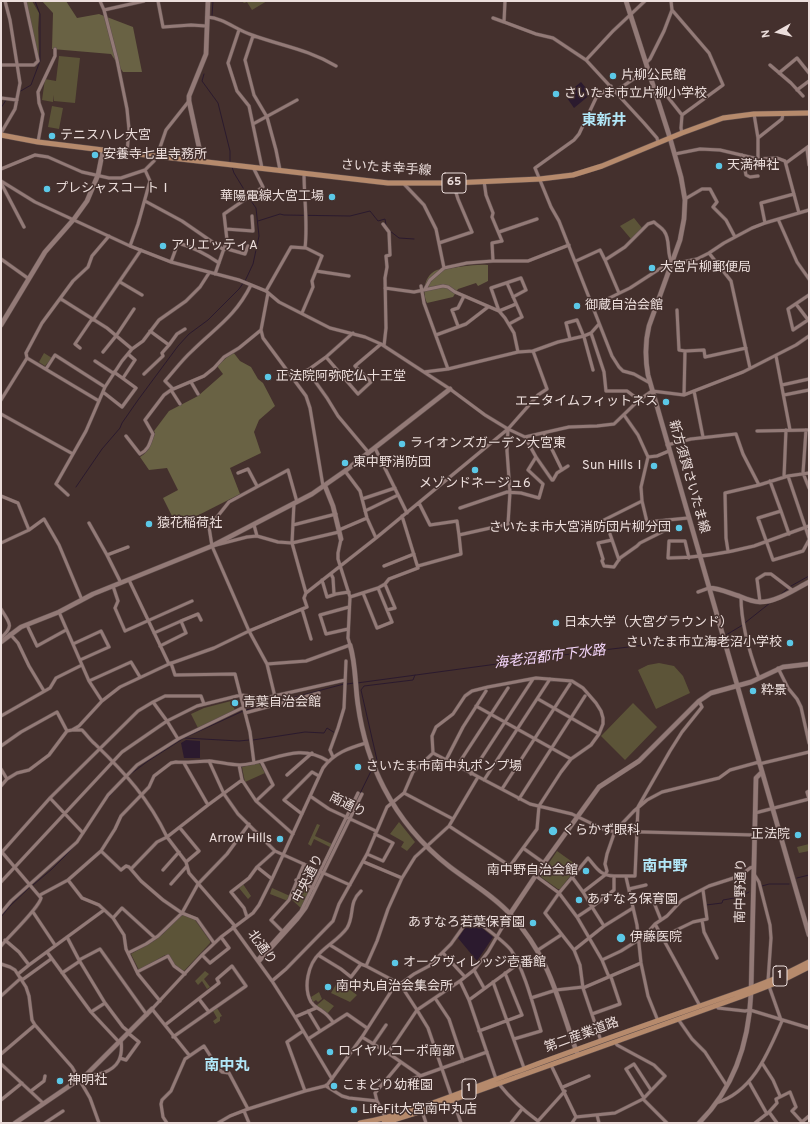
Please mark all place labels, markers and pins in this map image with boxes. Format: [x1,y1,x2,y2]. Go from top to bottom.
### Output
place label: 片柳公民館 [621,68,686,84]
marker: 片柳公民館 [608,71,618,81]
place label: さいたま市立片柳小学校 [564,86,707,102]
marker: さいたま市立片柳小学校 [551,89,561,99]
place label: テニスハレ大宮 [60,128,151,144]
marker: テニスハレ大宮 [47,131,57,141]
place label: 安養寺七里寺務所 [103,147,207,163]
marker: 安養寺七里寺務所 [90,150,100,160]
place label: 天満神社 [727,158,779,174]
marker: 天満神社 [714,161,724,171]
place label: プレシャスコートⅠ [55,181,172,197]
marker: プレシャスコートⅠ [42,184,52,194]
place label: 華陽電線大宮工場 [220,189,324,205]
marker: 華陽電線大宮工場 [327,192,337,202]
place label: アリエッティA [171,238,258,254]
marker: アリエッティA [158,241,168,251]
place label: 大宮片柳郵便局 [660,260,751,276]
marker: 大宮片柳郵便局 [647,263,657,273]
place label: 御蔵自治会館 [585,298,663,314]
marker: 御蔵自治会館 [572,301,582,311]
place label: 正法院阿弥陀仏十王堂 [276,369,406,385]
marker: 正法院阿弥陀仏十王堂 [263,372,273,382]
place label: エニタイムフィットネス [515,394,658,410]
marker: エニタイムフィットネス [661,397,671,407]
place label: ライオンズガーデン大宮東 [410,436,566,452]
marker: ライオンズガーデン大宮東 [397,439,407,449]
place label: 東中野消防団 [353,455,431,471]
marker: 東中野消防団 [340,458,350,468]
place label: Sun HillsⅠ [582,458,646,474]
marker: Sun HillsⅠ [649,461,659,471]
marker: メゾンドネージュ6 [470,465,480,475]
place label: メゾンドネージュ6 [419,476,531,492]
place label: 猿花稲荷社 [157,516,222,532]
marker: 猿花稲荷社 [144,519,154,529]
place label: さいたま市大宮消防団片柳分団 [489,520,671,536]
marker: さいたま市大宮消防団片柳分団 [674,523,684,533]
place label: 日本大学（大宮グラウンド） [564,615,733,631]
marker: 日本大学（大宮グラウンド） [551,618,561,628]
place label: さいたま市立海老沼小学校 [626,635,782,651]
marker: さいたま市立海老沼小学校 [785,638,795,648]
place label: 粋景 [761,683,787,699]
marker: 粋景 [748,686,758,696]
place label: 青葉自治会館 [243,695,321,711]
marker: 青葉自治会館 [230,698,240,708]
place label: さいたま市南中丸ポンプ場 [366,759,522,775]
marker: さいたま市南中丸ポンプ場 [353,762,363,772]
place label: くらかず眼科 [562,823,640,839]
marker: くらかず眼科 [547,825,559,837]
place label: 正法院 [751,827,790,843]
marker: 正法院 [793,830,803,840]
place label: Arrow Hills [209,831,272,847]
marker: Arrow Hills [275,834,285,844]
place label: 南中野自治会館 [487,863,578,879]
marker: 南中野自治会館 [581,866,591,876]
place label: あすなろ保育園 [587,892,678,908]
marker: あすなろ保育園 [574,895,584,905]
place label: あすなろ若葉保育園 [408,915,525,931]
marker: あすなろ若葉保育園 [528,918,538,928]
place label: 伊藤医院 [630,930,682,946]
marker: 伊藤医院 [615,932,627,944]
place label: オークヴィレッジ壱番館 [403,955,546,971]
marker: オークヴィレッジ壱番館 [390,958,400,968]
place label: 南中丸自治会集会所 [336,979,453,995]
marker: 南中丸自治会集会所 [323,982,333,992]
place label: ロイヤルコーポ南部 [338,1044,455,1060]
marker: ロイヤルコーポ南部 [325,1047,335,1057]
place label: 神明社 [68,1073,107,1089]
marker: 神明社 [55,1076,65,1086]
place label: こまどり幼稚園 [342,1078,433,1094]
marker: こまどり幼稚園 [329,1081,339,1091]
place label: LifeFit大宮南中丸店 [362,1102,477,1118]
marker: LifeFit大宮南中丸店 [349,1105,359,1115]

